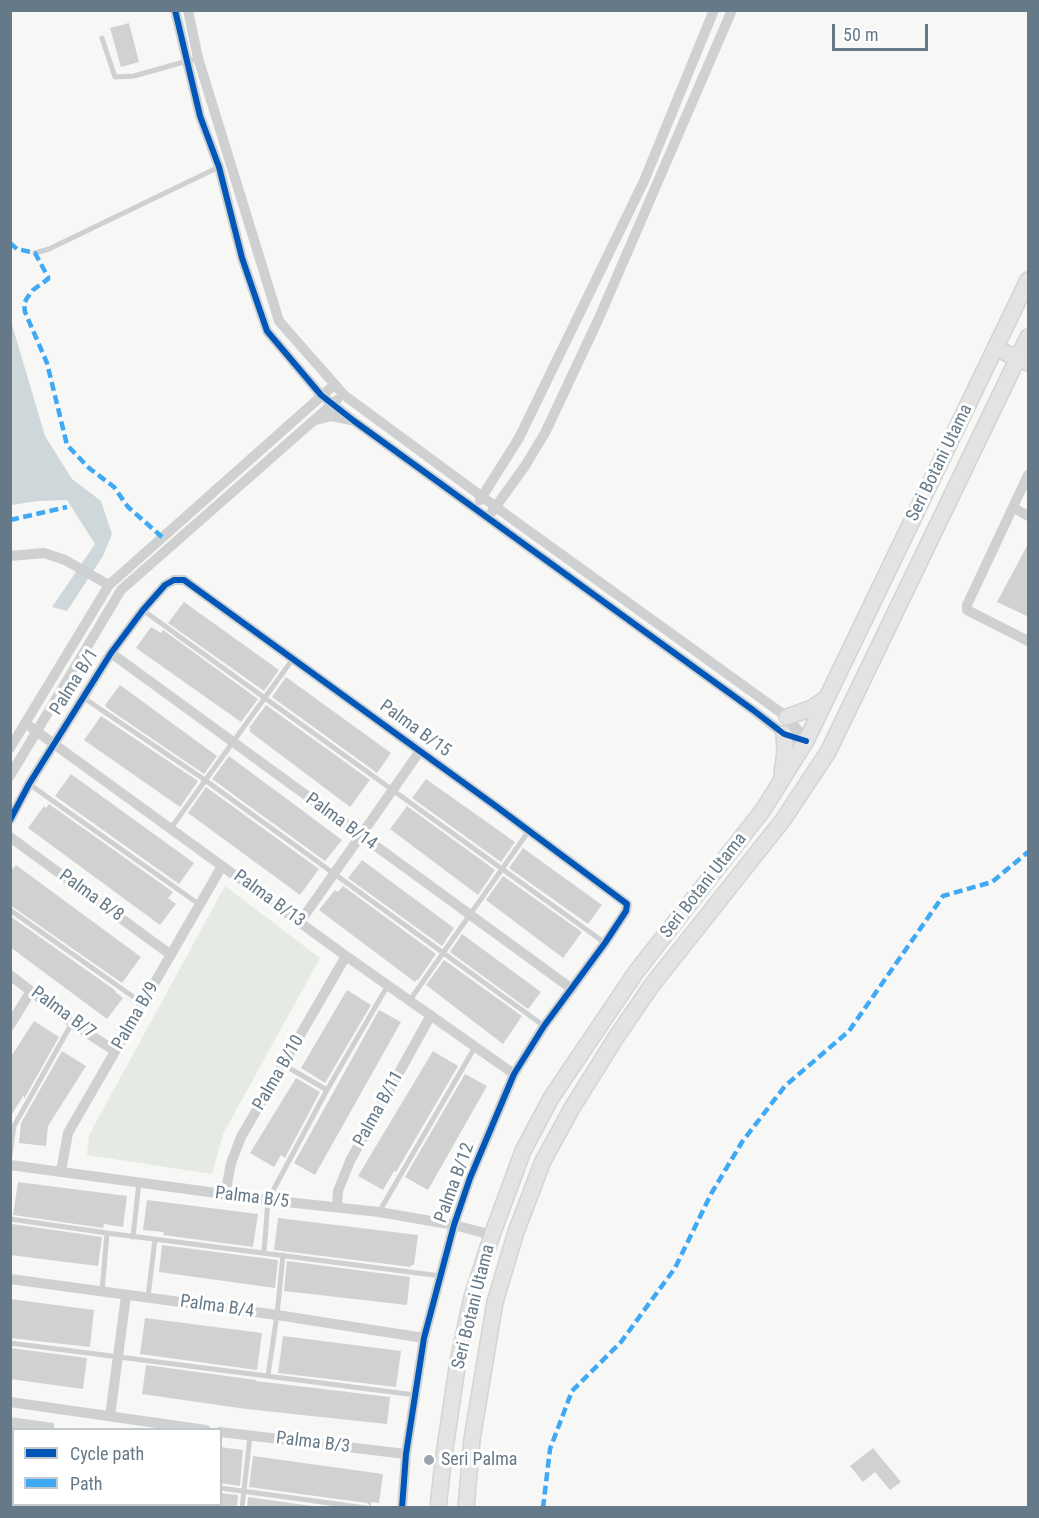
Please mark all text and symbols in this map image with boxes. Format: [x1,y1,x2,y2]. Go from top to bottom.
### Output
scale bar [835,12,931,50]
text: 50 m [843,24,878,45]
street label: Seri Botani Utama [902,401,978,525]
street label: Palma B/1 [46,645,104,719]
street label: Palma B/15 [375,696,455,762]
street label: Palma B/14 [301,789,381,855]
street label: Seri Botani Utama [656,829,752,943]
street label: Palma B/8 [55,865,127,927]
street label: Palma B/13 [229,866,309,932]
street label: Palma B/9 [108,978,164,1054]
street label: Palma B/7 [27,982,99,1044]
street label: Palma B/10 [249,1032,309,1114]
street label: Palma B/11 [349,1067,409,1151]
street label: Palma B/12 [431,1140,479,1226]
street label: Palma B/5 [214,1183,290,1213]
street label: Seri Botani Utama [448,1243,500,1371]
street label: Palma B/4 [179,1291,255,1323]
legend [12,1428,222,1506]
street label: Palma B/3 [275,1428,351,1458]
text: Cycle path [70,1443,144,1464]
place label: Seri Palma [441,1449,517,1471]
marker: Seri Palma [422,1453,436,1467]
text: Path [70,1473,103,1494]

